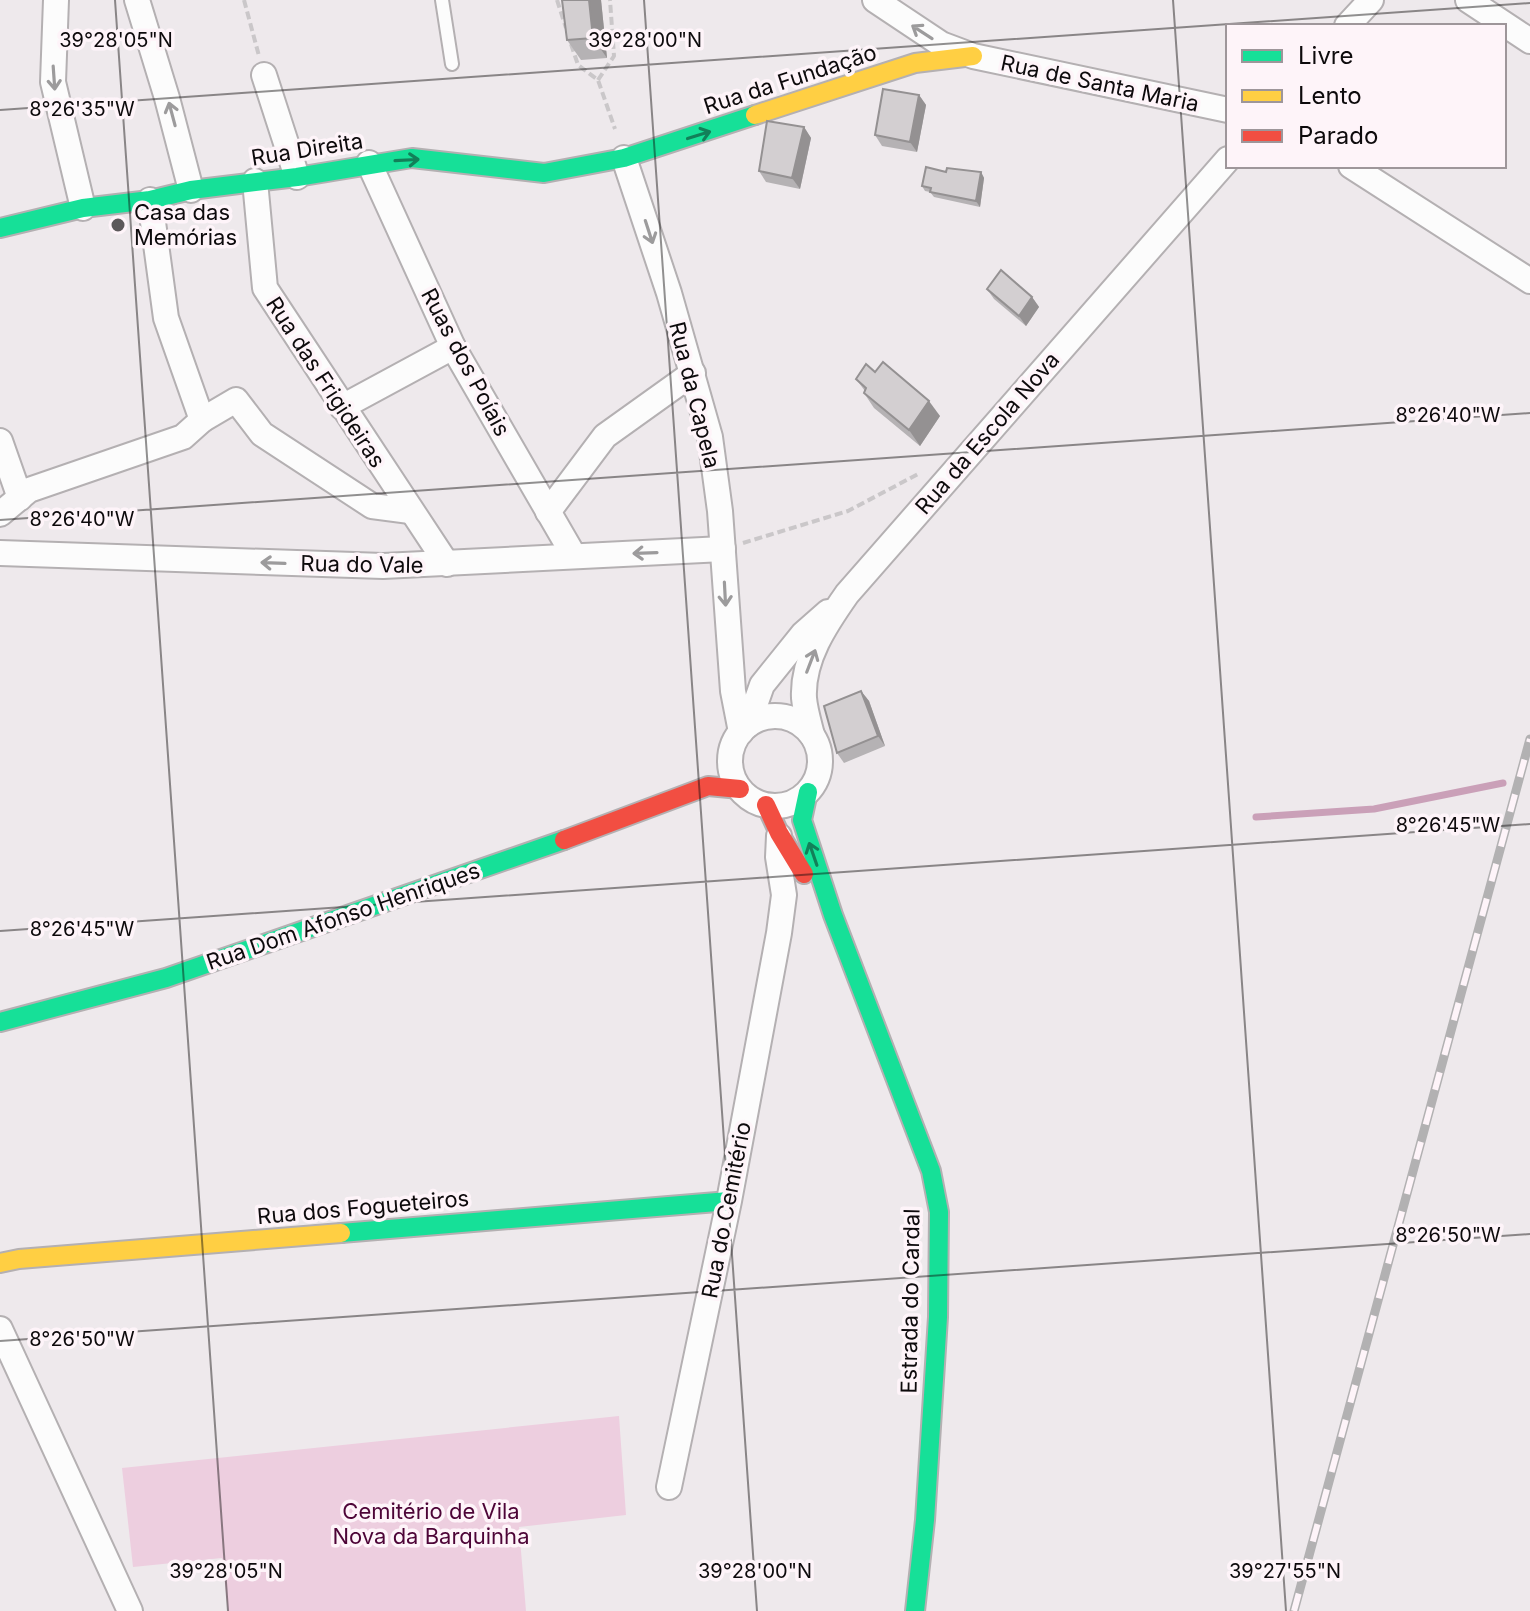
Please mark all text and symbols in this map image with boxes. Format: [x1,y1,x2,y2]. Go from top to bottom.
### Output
one-way arrow [911,23,934,39]
legend [1226,24,1506,168]
text: 39°28'05"N [59,28,173,52]
text: 39°28'00"N [588,28,702,52]
street label: Rua da Fundação [700,39,880,119]
text: Livre [1298,41,1354,70]
street label: Rua de Santa Maria [998,49,1202,117]
one-way arrow [47,64,62,91]
text: Lento [1298,81,1362,110]
text: 8°26'35"W [29,97,135,121]
one-way arrow [163,102,178,128]
text: Parado [1298,121,1378,150]
street label: Rua Direita [249,127,365,171]
one-way arrow [685,127,711,142]
one-way arrow [394,152,420,167]
place label: Casa das Memórias [134,199,237,250]
marker: Casa das Memórias [109,216,127,234]
one-way arrow [643,219,658,244]
street label: Ruas dos Poíais [416,284,516,440]
street label: Rua das Frigideiras [261,292,391,472]
street label: Rua da Capela [664,319,726,471]
street label: Rua da Escola Nova [910,347,1064,519]
text: 8°26'40"W [1395,403,1501,427]
text: 8°26'40"W [29,507,135,531]
one-way arrow [632,545,659,560]
street label: Rua do Vale [300,550,424,578]
one-way arrow [260,555,287,570]
one-way arrow [718,580,733,607]
one-way arrow [805,649,819,674]
text: 8°26'45"W [1396,813,1501,837]
one-way arrow [805,842,820,867]
street label: Rua Dom Afonso Henriques [203,857,483,975]
text: 8°26'45"W [30,917,135,941]
street label: Rua do Cemitério [696,1120,756,1300]
street label: Rua dos Fogueteiros [256,1185,470,1229]
street label: Estrada do Cardal [895,1208,925,1394]
text: 8°26'50"W [1395,1223,1501,1247]
text: 8°26'50"W [29,1327,135,1351]
park label: Cemitério de Vila Nova da Barquinha [333,1498,529,1549]
text: 39°28'05"N [169,1559,283,1583]
text: 39°28'00"N [698,1559,812,1583]
text: 39°27'55"N [1229,1559,1341,1583]

